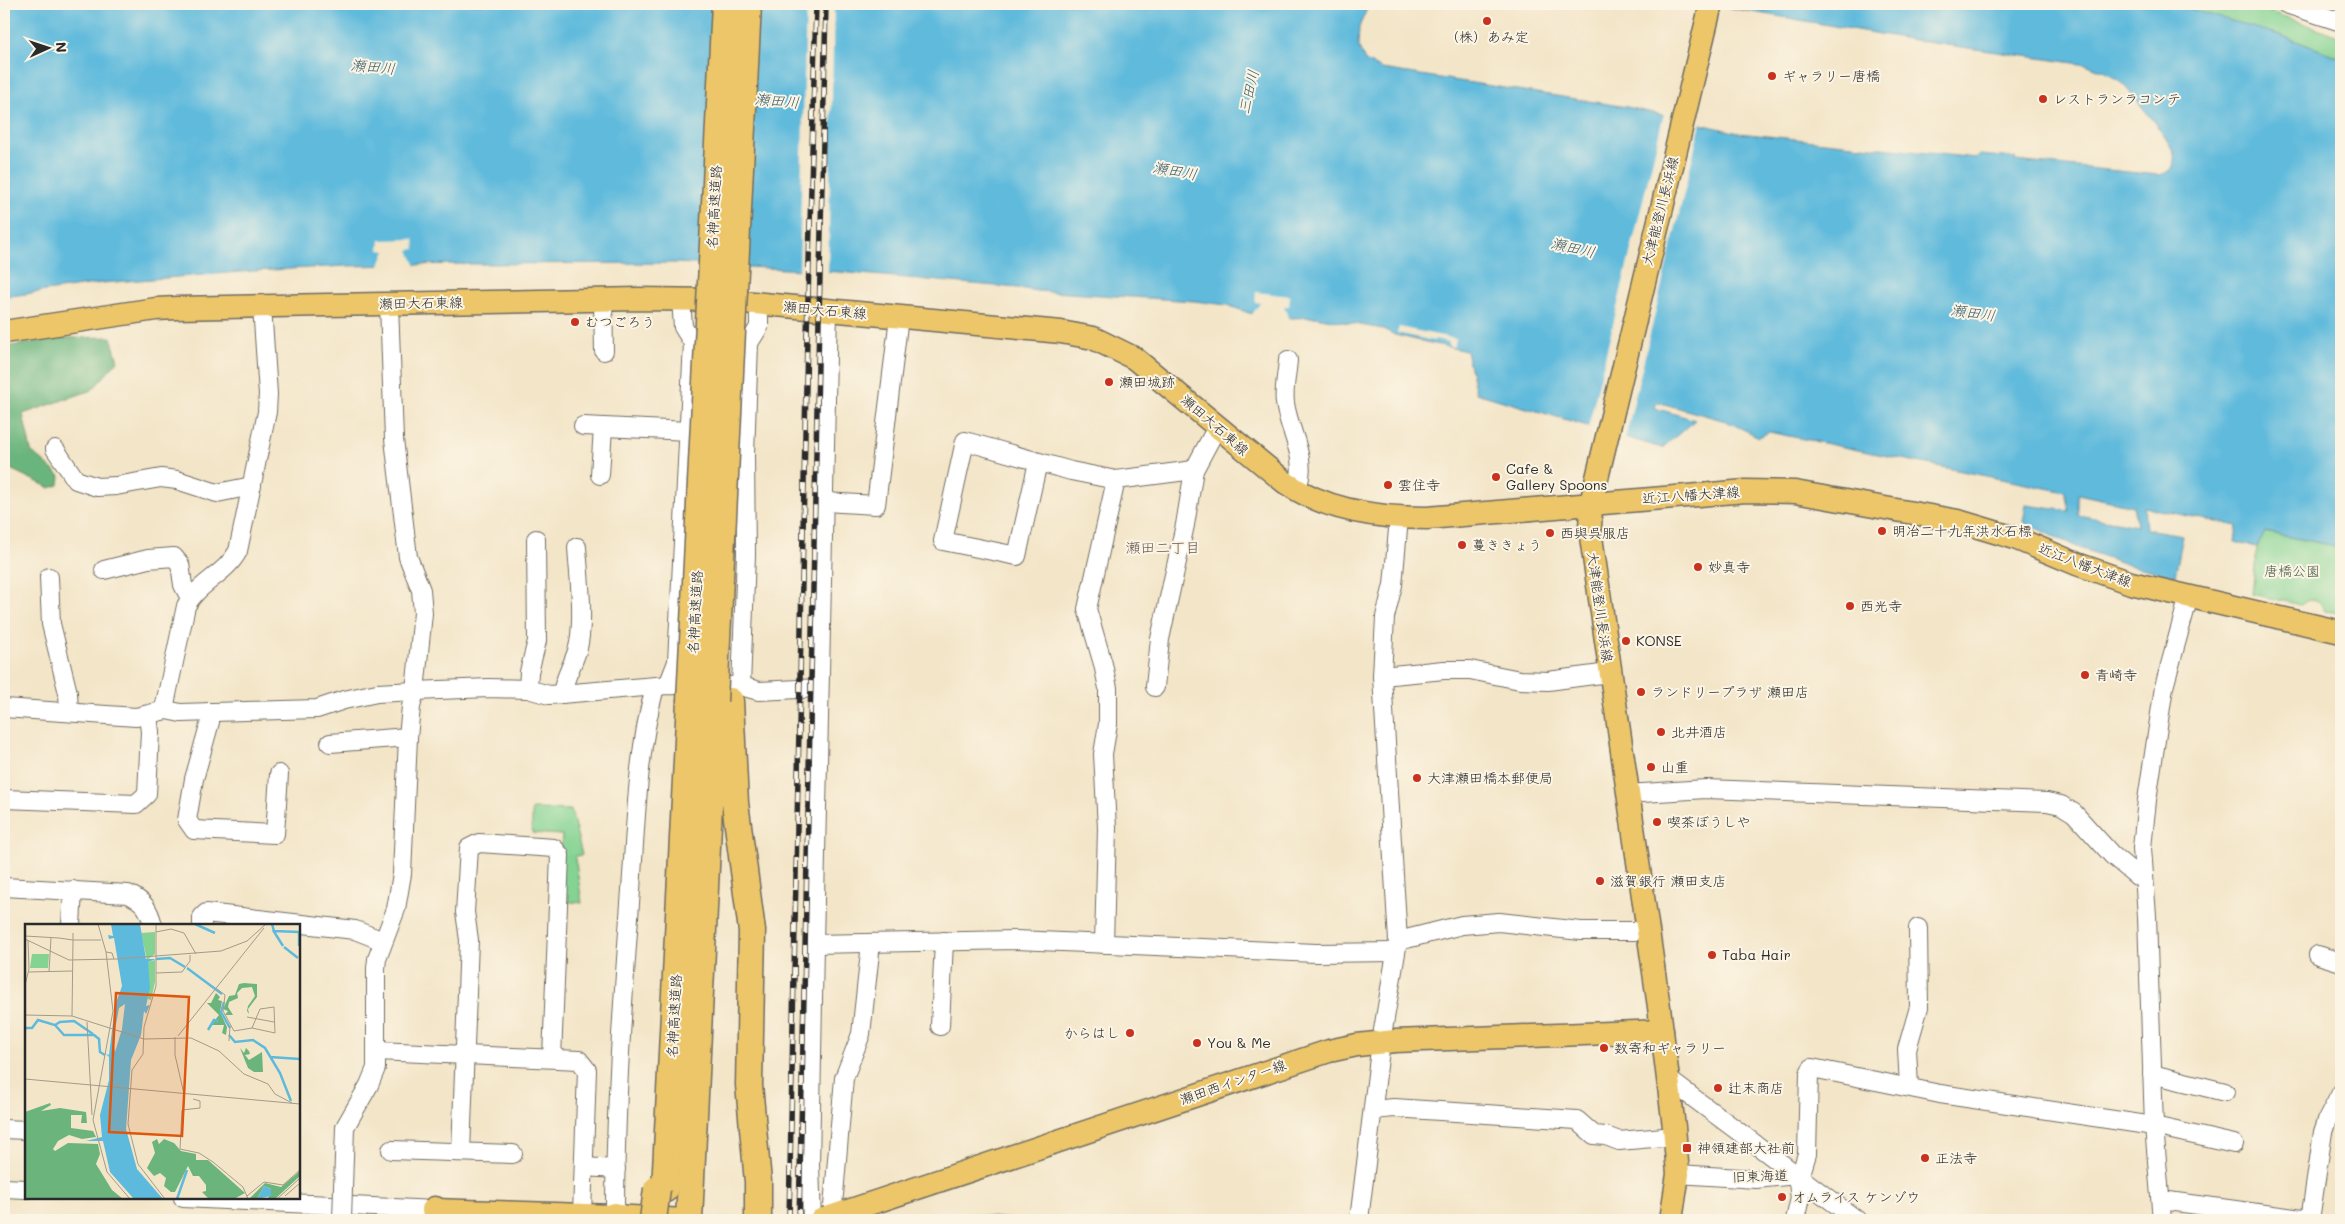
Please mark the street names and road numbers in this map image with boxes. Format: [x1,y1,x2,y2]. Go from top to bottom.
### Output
street label: 大津能登川長浜線 [1637,154,1682,268]
street label: 名神高速道路 [702,165,725,249]
street label: 瀬田大石東線 [379,292,463,313]
street label: 瀬田大石東線 [782,296,868,323]
street label: 瀬田大石東線 [1177,390,1253,459]
street label: 近江八幡大津線 [1641,482,1741,507]
street label: 近江八幡大津線 [2036,538,2134,591]
street label: 大津能登川長浜線 [1583,550,1618,664]
street label: 名神高速道路 [683,570,706,654]
street label: 名神高速道路 [662,974,685,1058]
street label: 瀬田西インター線 [1177,1054,1289,1109]
street label: 旧東海道 [1732,1165,1788,1186]

